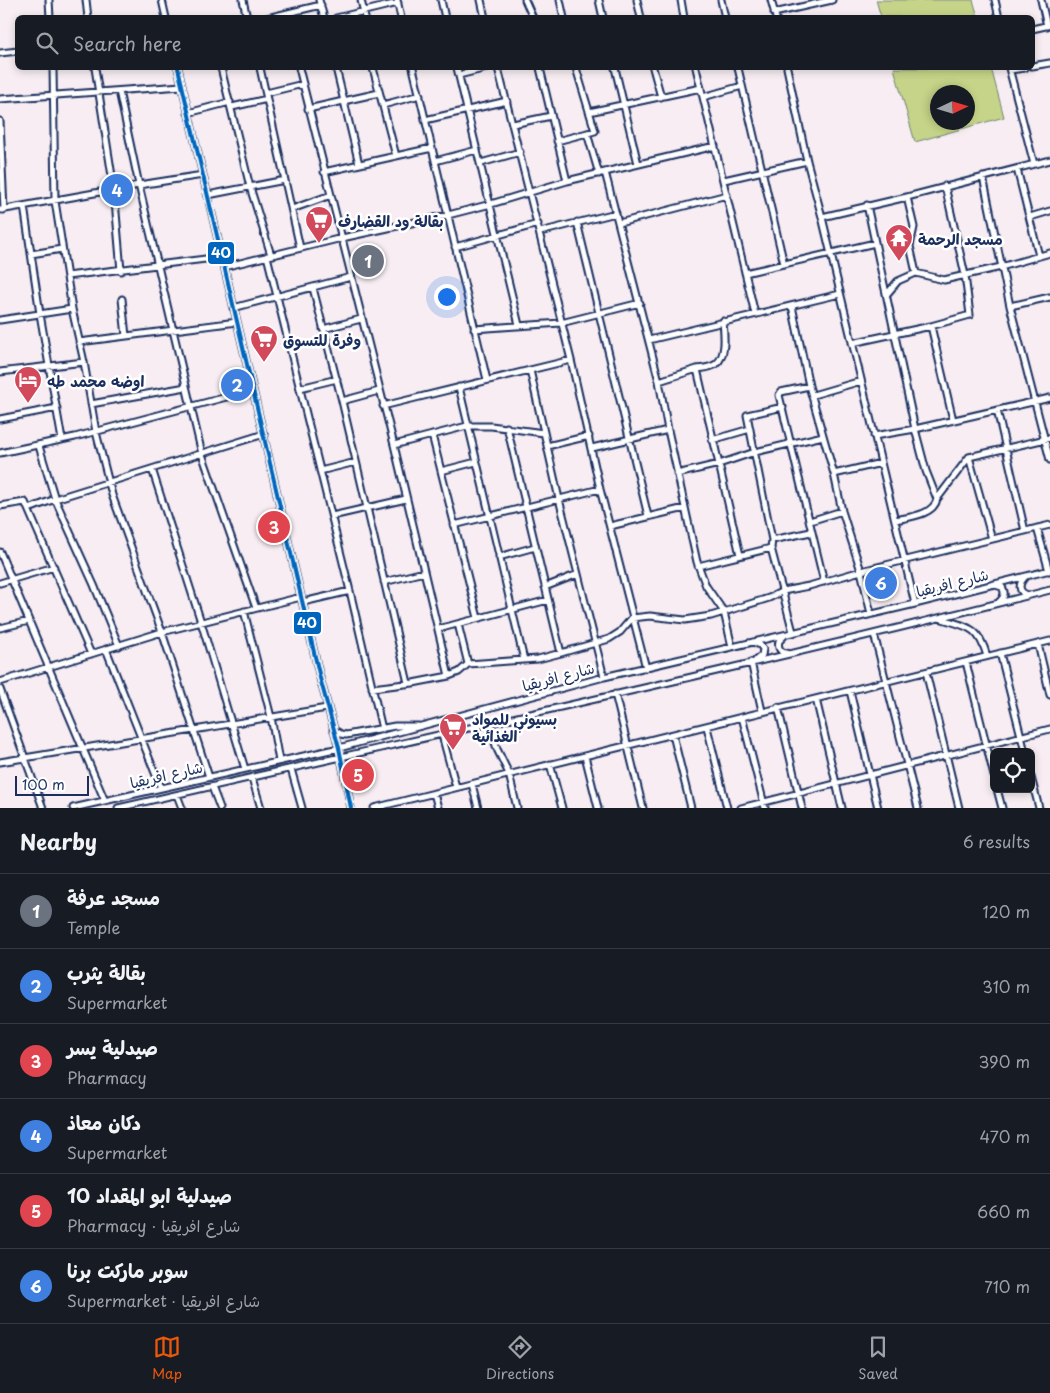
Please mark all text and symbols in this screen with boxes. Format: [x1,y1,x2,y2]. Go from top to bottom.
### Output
search box [15,15,1035,70]
icon: search [33,29,61,57]
text: Search here [73,29,182,57]
north arrow [930,85,975,130]
pin: 4 [101,171,133,209]
supermarket icon: بقالة ود القضارف [304,205,334,244]
place label: بقالة ود القضارف [338,209,443,232]
temple icon: مسجد الرحمة [884,223,914,262]
place label: مسجد الرحمة [918,227,1003,250]
line badge: 40 [207,241,235,265]
text: 40 [211,242,231,263]
pin: 1 [352,242,384,280]
your location [434,284,460,310]
supermarket icon: وفرة للتسوق [249,324,279,363]
place label: وفرة للتسوق [283,328,361,351]
hotel icon: اوضه محمد طه [13,365,43,404]
pin: 2 [221,366,253,404]
place label: اوضه محمد طه [47,369,144,392]
pin: 3 [258,508,290,546]
street label: شارع افريقيا [913,562,991,602]
pin: 6 [865,564,897,602]
line badge: 40 [293,611,322,635]
text: 40 [297,612,317,633]
street label: شارع افريقيا [519,655,597,697]
place label: بسيوني للمواد الغذائية [472,707,557,747]
supermarket icon: بسيوني للمواد الغذائية [438,712,468,751]
map controls [990,748,1035,793]
button: locate [990,748,1035,793]
street label: شارع افريقيا [127,754,205,794]
pin: 5 [342,756,374,794]
scale bar [15,773,89,796]
text: 100 m [22,774,65,795]
text: Nearby [20,825,97,857]
text: 6 results [963,829,1030,853]
text: مسجد عرفة [67,883,160,911]
text: 1 [32,899,40,923]
text: 120 m [983,899,1030,923]
text: Temple [67,915,120,939]
text: بقالة يثرب [67,958,146,986]
text: 2 [30,974,42,998]
text: 310 m [982,974,1030,998]
text: Supermarket [67,990,167,1014]
text: صيدلية يسر [67,1033,158,1061]
text: 3 [31,1049,41,1073]
text: 390 m [979,1049,1030,1073]
text: Pharmacy [67,1065,147,1089]
text: دكان معاذ [67,1108,141,1136]
text: 4 [31,1124,41,1148]
text: 470 m [980,1124,1030,1148]
text: Supermarket [67,1140,167,1164]
text: صيدلية ابو المقداد 10 [67,1181,232,1209]
text: 5 [31,1199,41,1223]
text: 660 m [977,1199,1030,1223]
text: Pharmacy · شارع افريقيا [67,1213,240,1237]
text: سوبر ماركت برنا [67,1256,188,1284]
text: 6 [30,1274,42,1298]
text: 710 m [984,1274,1030,1298]
text: Supermarket · شارع افريقيا [67,1288,260,1312]
tab: Map [152,1333,182,1384]
tab: Directions [486,1333,554,1384]
tab: Saved [858,1333,898,1384]

